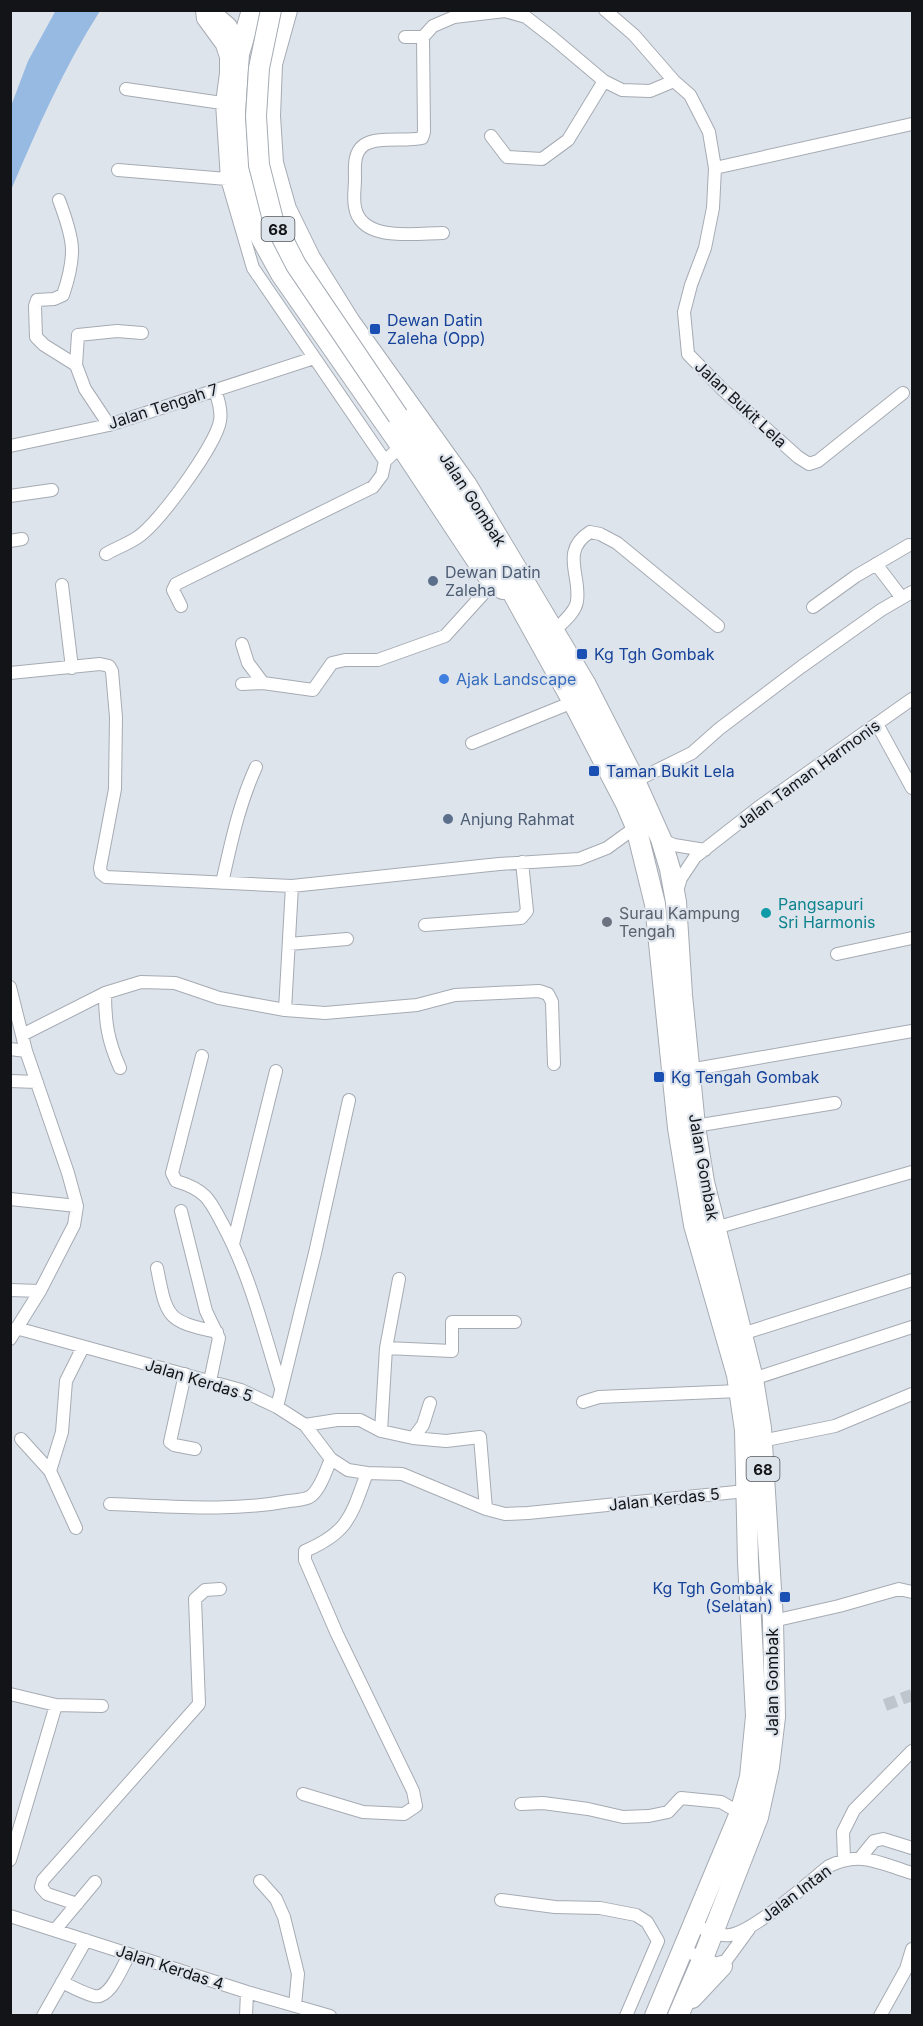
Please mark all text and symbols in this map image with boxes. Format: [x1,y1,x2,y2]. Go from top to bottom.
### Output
road number: 68 [262,217,294,241]
place label: Dewan Datin Zaleha (Opp) [387,310,486,348]
marker: Dewan Datin Zaleha (Opp) [368,322,382,336]
street label: Jalan Bukit Lela [691,356,791,452]
street label: Jalan Tengah 7 [105,379,221,433]
street label: Jalan Gombak [435,448,511,550]
place label: Dewan Datin Zaleha [445,562,541,600]
marker: Dewan Datin Zaleha [426,574,440,588]
place label: Kg Tgh Gombak [594,644,715,664]
marker: Kg Tgh Gombak [575,647,589,661]
place label: Ajak Landscape [456,669,576,689]
marker: Ajak Landscape [437,672,451,686]
street label: Jalan Taman Harmonis [732,715,884,833]
place label: Taman Bukit Lela [606,761,735,781]
marker: Taman Bukit Lela [587,764,601,778]
place label: Anjung Rahmat [460,809,575,829]
marker: Anjung Rahmat [441,812,455,826]
place label: Pangsapuri Sri Harmonis [778,894,875,932]
place label: Surau Kampung Tengah [619,903,740,941]
marker: Pangsapuri Sri Harmonis [759,906,773,920]
marker: Surau Kampung Tengah [600,915,614,929]
place label: Kg Tengah Gombak [671,1067,820,1087]
marker: Kg Tengah Gombak [652,1070,666,1084]
street label: Jalan Gombak [685,1112,723,1222]
street label: Jalan Kerdas 5 [143,1354,255,1406]
road number: 68 [746,1457,780,1481]
street label: Jalan Kerdas 5 [607,1483,721,1515]
place label: Kg Tgh Gombak (Selatan) [652,1578,773,1616]
marker: Kg Tgh Gombak (Selatan) [778,1590,792,1604]
street label: Jalan Gombak [762,1628,782,1736]
street label: Jalan Intan [757,1860,835,1926]
street label: Jalan Kerdas 4 [114,1940,226,1994]

